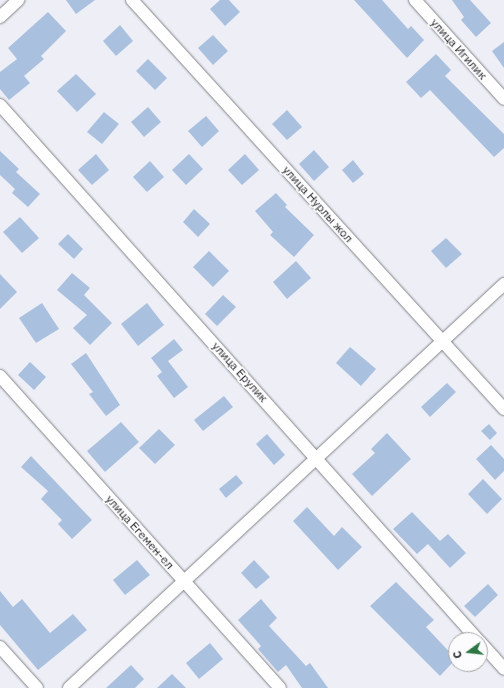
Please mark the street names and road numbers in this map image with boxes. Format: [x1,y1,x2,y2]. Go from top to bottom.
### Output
street label: улица Игилик [428,15,490,83]
street label: улица Нурлы жол [280,163,356,245]
street label: улица Ерулик [209,339,271,405]
street label: улица Егемен-ел [103,492,177,572]

